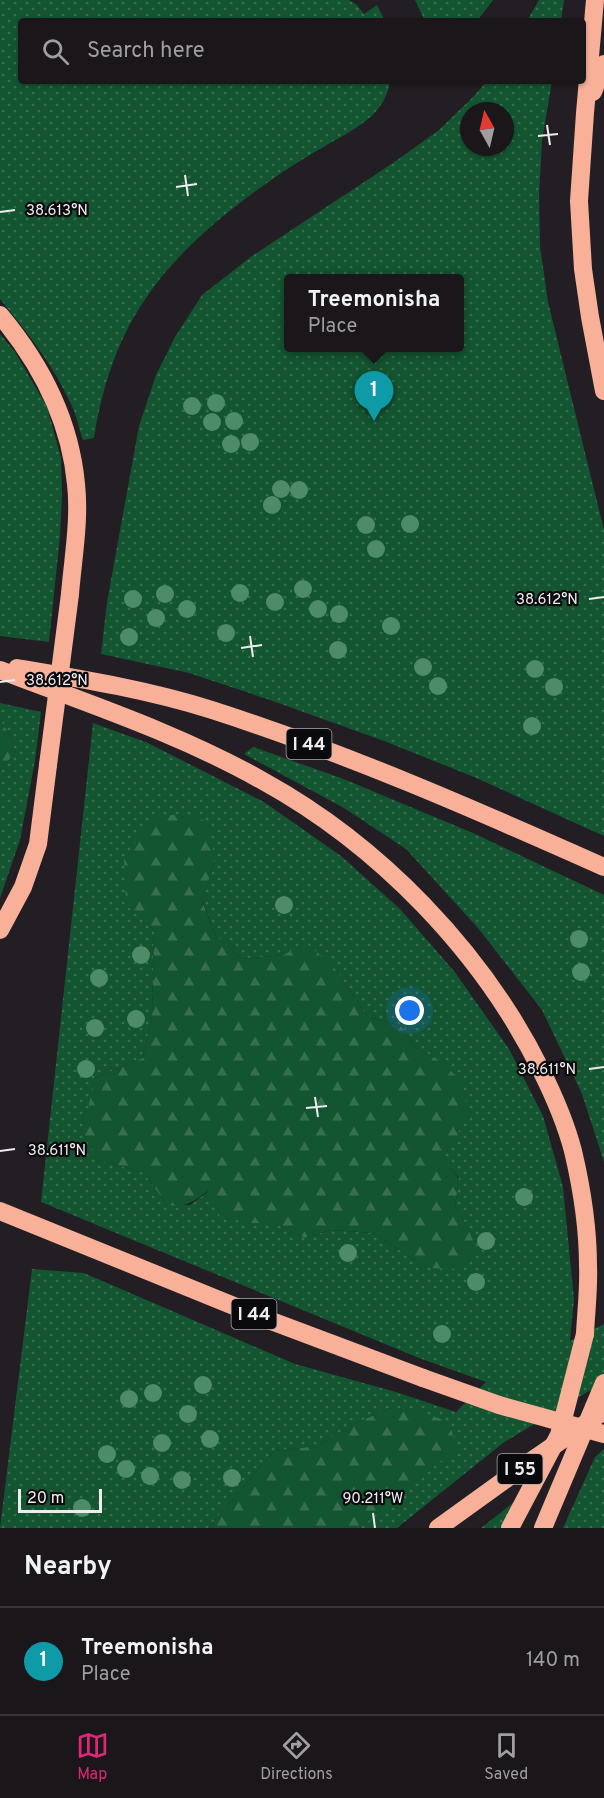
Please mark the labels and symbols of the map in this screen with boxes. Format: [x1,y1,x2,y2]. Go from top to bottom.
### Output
north arrow [460,102,514,156]
text: 38.613°N [26,202,88,221]
pin: 1 [354,372,394,421]
text: 38.612°N [516,591,578,610]
text: 38.612°N [26,672,88,691]
road number: I 44 [286,729,332,759]
your location [395,996,424,1025]
text: 38.611°N [518,1061,576,1080]
text: 38.611°N [28,1142,86,1161]
road number: I 44 [232,1299,276,1329]
road number: I 55 [498,1454,542,1484]
scale bar [18,1486,102,1514]
text: 90.211°W [343,1490,403,1509]

